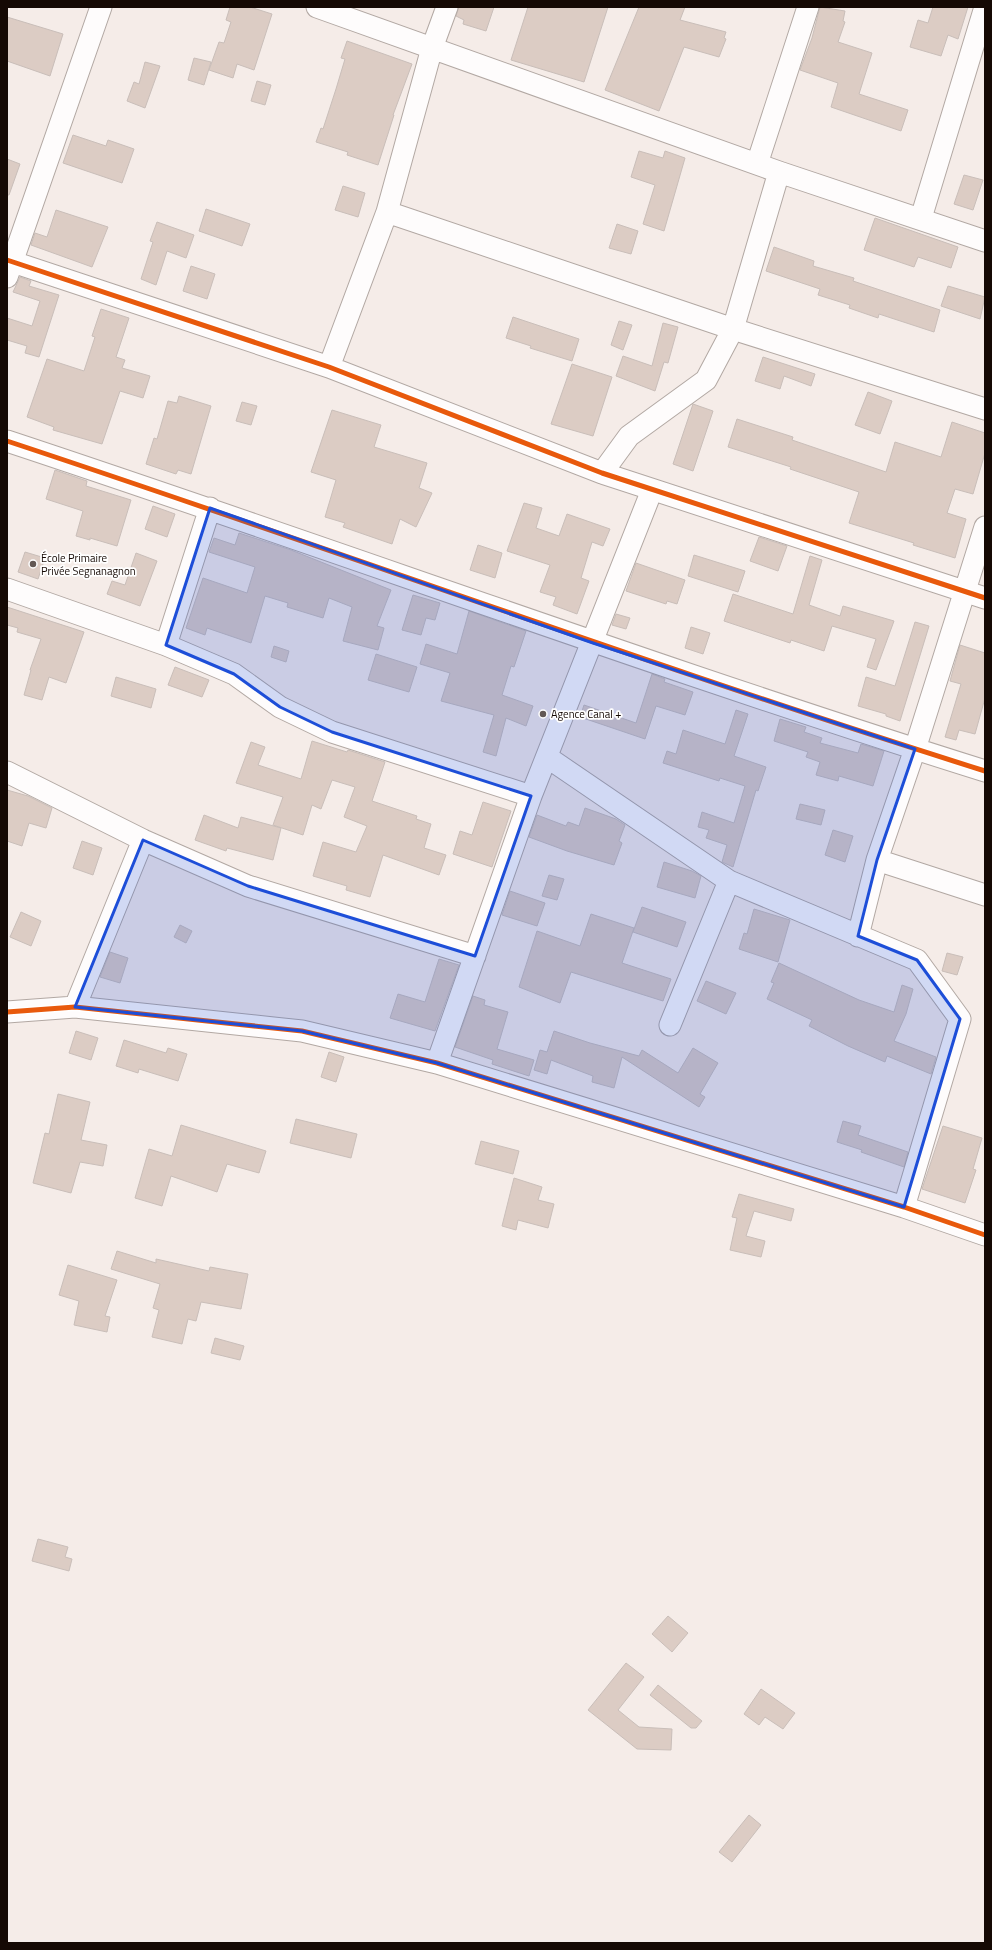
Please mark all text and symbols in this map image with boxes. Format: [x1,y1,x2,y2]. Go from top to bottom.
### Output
place label: École Primaire Privée Segnanagnon [41,550,136,579]
marker: École Primaire Privée Segnanagnon [28,559,38,569]
place label: Agence Canal + [551,706,621,722]
marker: Agence Canal + [538,709,548,719]

